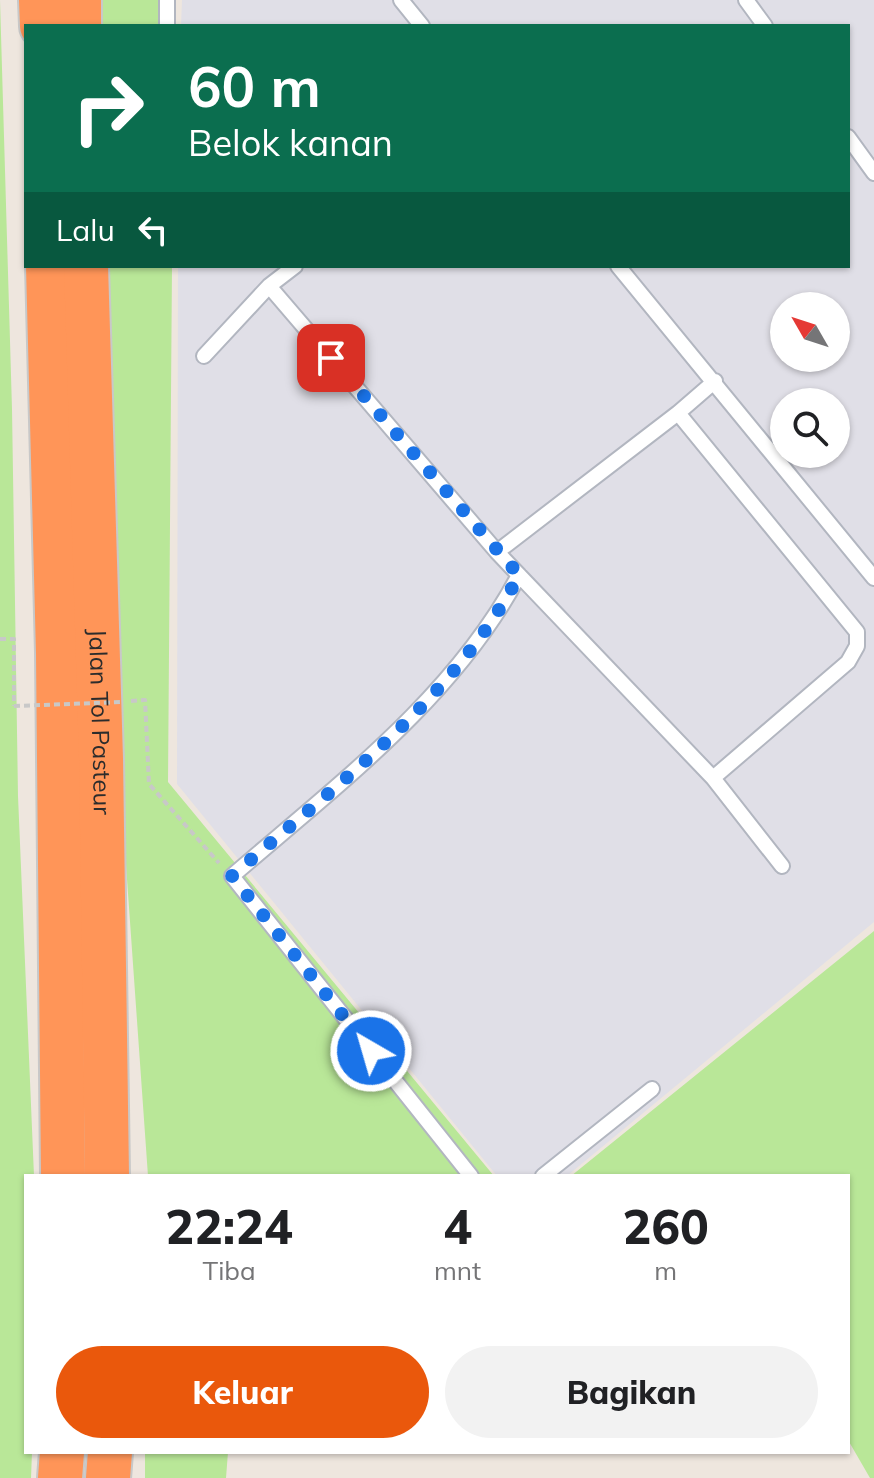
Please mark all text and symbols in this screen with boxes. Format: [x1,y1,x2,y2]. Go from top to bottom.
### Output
text: 60 m [188,51,321,121]
icon: right [56,56,160,160]
text: Belok kanan [188,120,393,165]
icon: left [131,208,175,252]
text: Lalu [56,211,115,249]
north arrow [770,292,850,372]
map controls [770,292,850,468]
pin [297,324,365,392]
icon: arrive [309,336,353,380]
button: search [770,388,850,468]
street label: Jalan Tol Pasteur [83,628,118,815]
position arrow [329,1009,413,1093]
text: 22:24 [165,1196,293,1256]
text: 4 [443,1196,472,1256]
text: 260 [622,1196,709,1256]
text: Tiba [202,1254,256,1287]
text: mnt [434,1254,481,1287]
text: m [654,1254,677,1287]
button: Keluar [56,1346,429,1438]
button: Bagikan [445,1346,818,1438]

